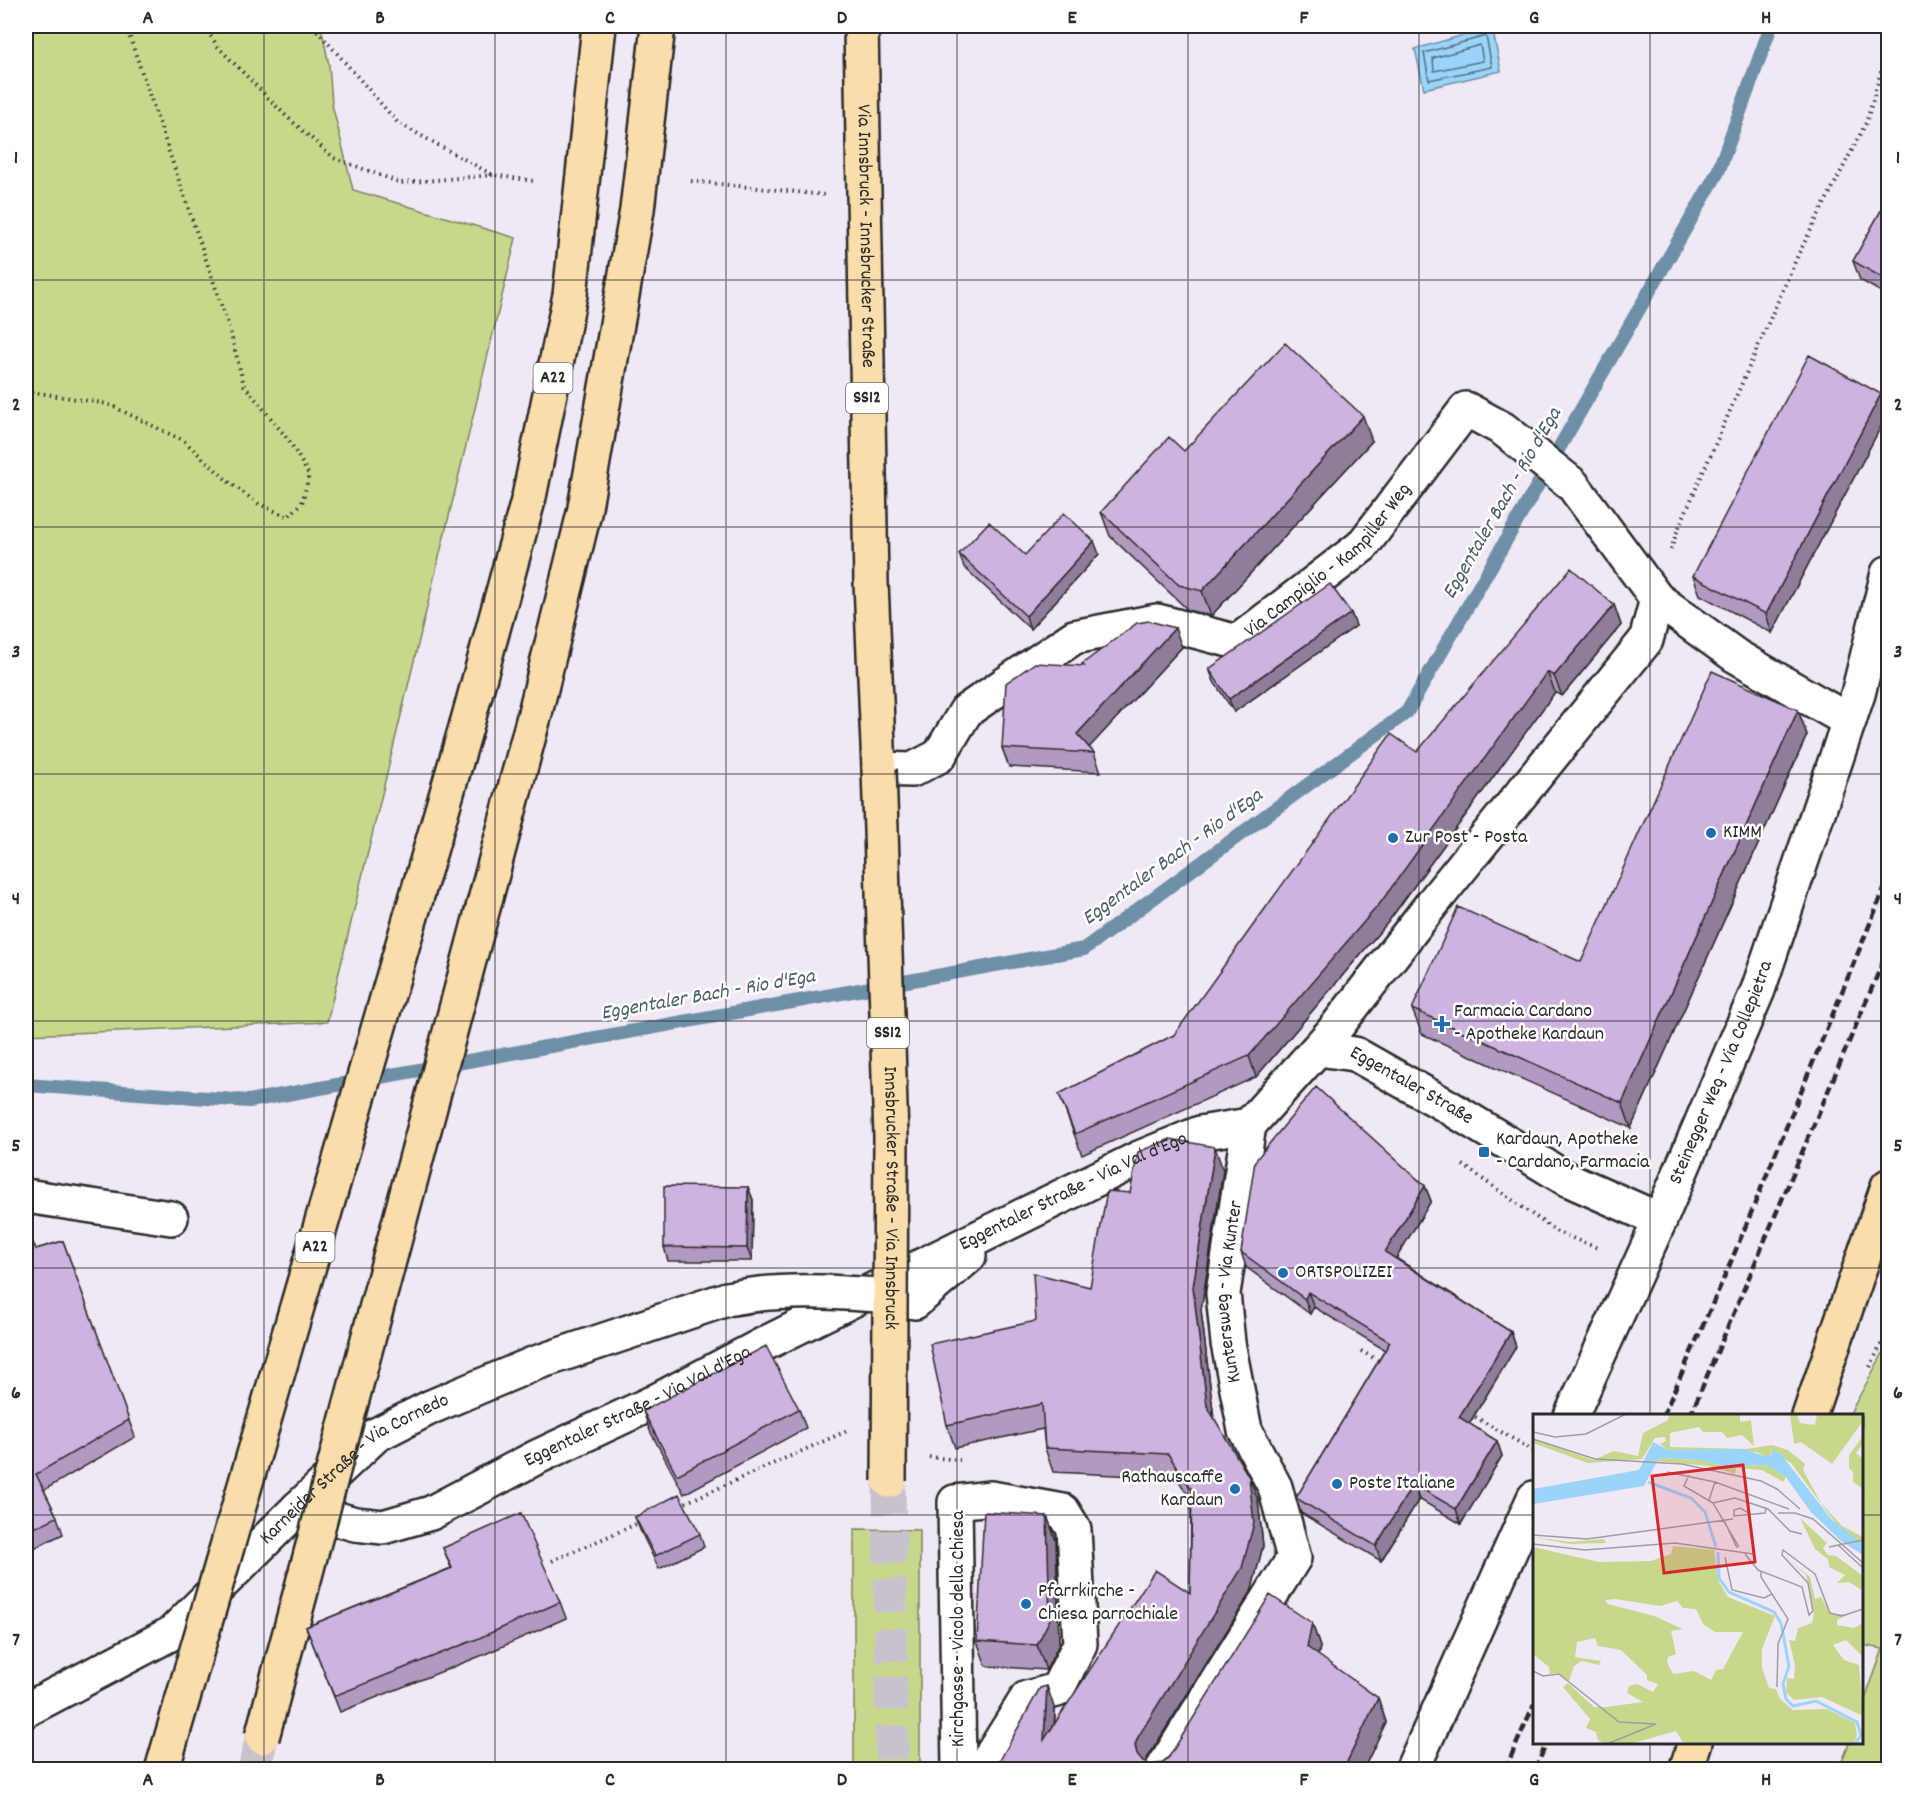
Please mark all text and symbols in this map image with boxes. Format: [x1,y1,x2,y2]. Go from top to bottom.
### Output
text: A [143,5,154,33]
text: B [375,5,385,33]
text: C [605,5,615,33]
text: D [837,5,848,33]
text: E [1067,5,1077,33]
text: F [1300,5,1310,33]
text: G [1529,5,1539,33]
text: H [1761,5,1771,33]
street label: Via Innsbruck - Innsbrucker Straße [848,104,881,368]
text: 1 [14,145,18,173]
text: 1 [1896,145,1900,173]
road number: A22 [534,363,572,393]
road number: SS12 [846,383,888,413]
text: 2 [12,392,20,420]
text: 2 [1894,392,1902,420]
water label: Eggentaler Bach - Rio d'Ega [1436,402,1571,605]
street label: Via Campiglio - Kampiller Weg [1239,478,1419,645]
text: 3 [12,639,20,667]
text: 3 [1894,639,1902,667]
water label: Eggentaler Bach - Rio d'Ega [1076,781,1270,934]
place label: KIMM [1723,819,1762,847]
place label: Zur Post - Posta [1405,824,1528,852]
marker: KIMM [1704,826,1718,840]
marker: Zur Post - Posta [1386,831,1400,845]
text: 4 [12,886,20,914]
text: 4 [1894,886,1902,914]
street label: Steinegger Weg - Via Collepietra [1663,957,1781,1189]
water label: Eggentaler Bach - Rio d'Ega [599,962,818,1030]
place label: Farmacia Cardano - Apotheke Kardaun [1454,998,1604,1049]
marker: Farmacia Cardano - Apotheke Kardaun [1435,1017,1449,1031]
road number: SS12 [867,1018,909,1048]
street label: Eggentaler Straße [1344,1040,1479,1133]
street label: Innsbrucker Straße - Via Innsbruck [875,1066,905,1330]
street label: Eggentaler Straße - Via Val d'Ega [955,1125,1193,1259]
place label: Kardaun, Apotheke - Cardano, Farmacia [1496,1126,1650,1177]
text: 5 [11,1133,21,1161]
text: 5 [1893,1133,1903,1161]
marker: Kardaun, Apotheke - Cardano, Farmacia [1477,1145,1491,1159]
street label: Kuntersweg - Via Kunter [1209,1198,1251,1385]
road number: A22 [296,1232,334,1262]
place label: ORTSPOLIZEI [1295,1259,1392,1287]
marker: ORTSPOLIZEI [1276,1266,1290,1280]
street label: Eggentaler Straße - Via Val d'Ega [519,1339,757,1475]
text: 6 [11,1380,21,1408]
text: 6 [1893,1380,1903,1408]
street label: Karneider Straße - Via Cornedo [254,1387,454,1552]
inset map [1533,1414,1863,1744]
place label: Rathauscaffe Kardaun [1121,1464,1223,1515]
place label: Poste Italiane [1349,1470,1455,1498]
marker: Poste Italiane [1330,1477,1344,1491]
marker: Rathauscaffe Kardaun [1228,1482,1242,1496]
street label: Kirchgasse - Vicolo della Chiesa [945,1510,973,1747]
place label: Pfarrkirche - Chiesa parrochiale [1038,1578,1178,1629]
marker: Pfarrkirche - Chiesa parrochiale [1019,1597,1033,1611]
text: 7 [12,1627,20,1655]
text: 7 [1894,1627,1902,1655]
text: A [143,1767,154,1795]
text: B [375,1767,385,1795]
text: C [605,1767,615,1795]
text: D [837,1767,848,1795]
text: E [1067,1767,1077,1795]
text: F [1300,1767,1310,1795]
text: G [1529,1767,1539,1795]
text: H [1761,1767,1771,1795]

